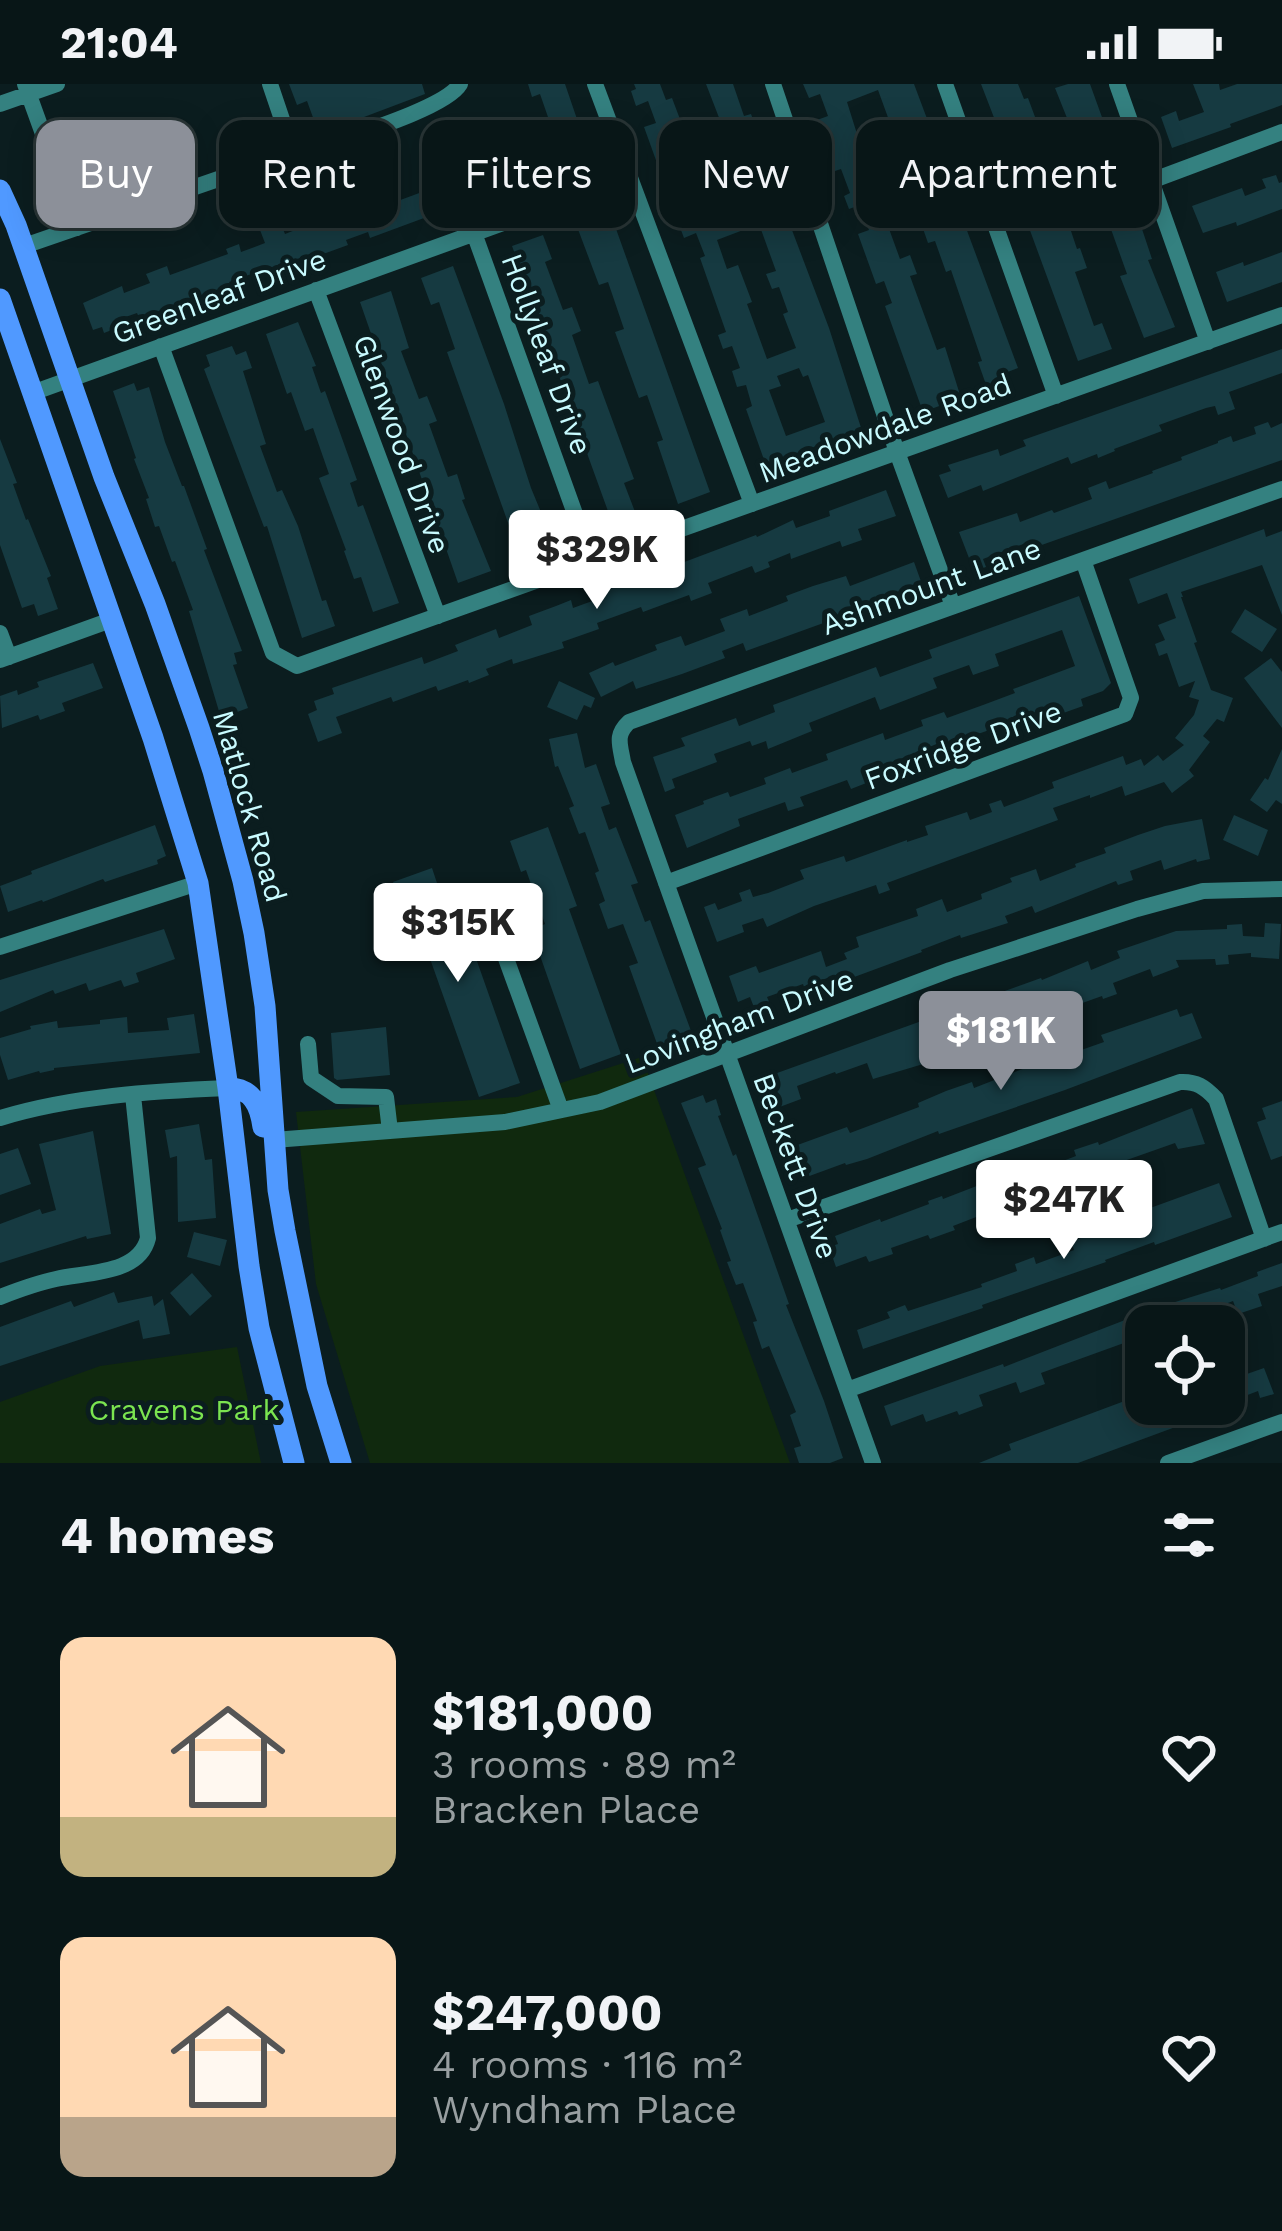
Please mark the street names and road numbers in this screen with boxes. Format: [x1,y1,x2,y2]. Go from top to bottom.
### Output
street label: Greenleaf Drive [107,241,331,351]
street label: Hollyleaf Drive [494,249,600,459]
street label: Glenwood Drive [346,330,458,558]
street label: Meadowdale Road [754,366,1016,490]
street label: Ashmount Lane [816,530,1046,642]
street label: Foxridge Drive [860,693,1066,797]
street label: Matlock Road [206,706,294,906]
street label: Lovingham Drive [619,961,859,1081]
street label: Beckett Drive [746,1068,846,1264]

